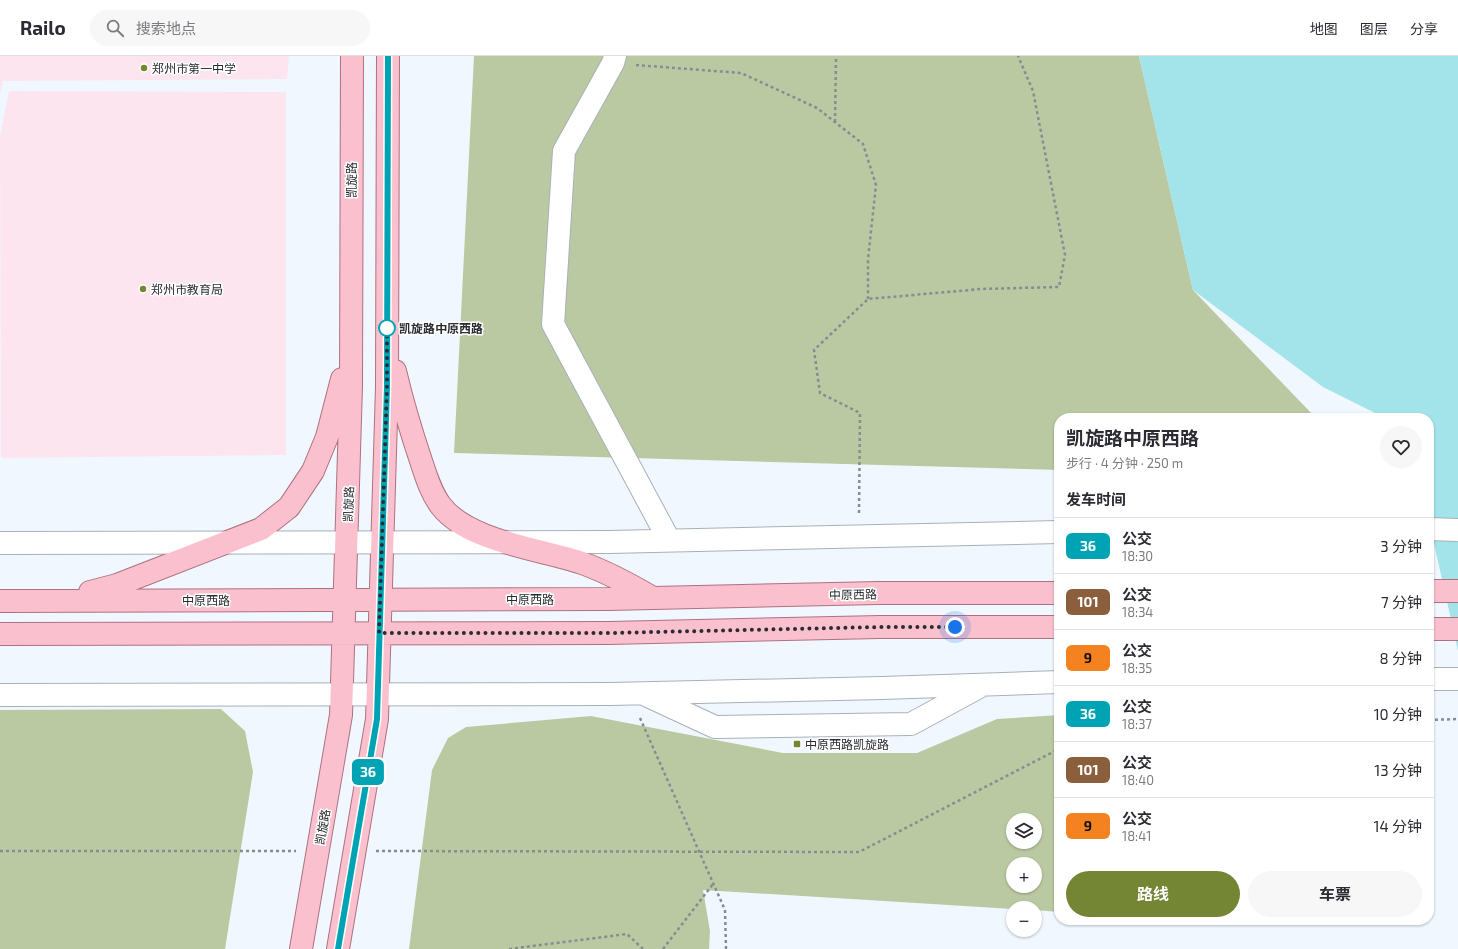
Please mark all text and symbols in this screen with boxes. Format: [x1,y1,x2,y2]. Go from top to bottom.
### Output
search box [90,10,370,46]
text: Railo [20,16,66,39]
icon: search [104,17,126,39]
text: 搜索地点 [136,19,196,37]
text: 地图 [1310,20,1338,37]
text: 图层 [1360,20,1388,37]
text: 分享 [1410,20,1438,37]
place label: 郑州市第一中学 [152,61,236,75]
marker: 郑州市第一中学 [139,63,149,73]
street label: 凯旋路 [344,162,358,198]
place label: 郑州市教育局 [151,282,223,296]
marker: 郑州市教育局 [138,284,148,294]
marker: 凯旋路中原西路 [378,319,396,337]
place label: 凯旋路中原西路 [399,321,483,335]
text: 凯旋路中原西路 [1066,426,1199,449]
button: heart [1380,426,1422,468]
text: 步行 · 4 分钟 · 250 m [1066,455,1183,471]
street label: 凯旋路 [340,486,356,522]
text: 发车时间 [1066,490,1126,508]
text: 公交 [1122,529,1152,547]
text: 36 [1080,537,1096,554]
text: 3 分钟 [1380,537,1422,555]
text: 18:30 [1122,548,1153,564]
text: 公交 [1122,585,1152,603]
street label: 中原西路 [829,587,877,601]
street label: 中原西路 [506,592,554,606]
street label: 中原西路 [182,593,230,607]
text: 101 [1078,593,1098,610]
text: 7 分钟 [1381,593,1422,611]
text: 18:34 [1122,604,1153,620]
your location [945,617,965,637]
text: 公交 [1122,641,1152,659]
text: 9 [1084,649,1092,666]
text: 8 分钟 [1380,649,1422,667]
text: 18:35 [1122,660,1152,676]
text: 公交 [1122,697,1152,715]
text: 36 [1080,705,1096,722]
text: 10 分钟 [1374,705,1422,723]
text: 18:37 [1122,716,1152,732]
place label: 中原西路凯旋路 [805,737,889,751]
marker: 中原西路凯旋路 [792,739,802,749]
text: 公交 [1122,753,1152,771]
line badge: 36 [350,759,386,785]
text: 101 [1078,761,1098,778]
text: 13 分钟 [1374,761,1422,779]
text: 36 [360,763,376,780]
text: 18:40 [1122,772,1154,788]
street label: 凯旋路 [312,808,332,846]
text: 公交 [1122,809,1152,827]
map controls [1006,813,1042,937]
button: layers [1006,813,1042,849]
text: 9 [1084,817,1092,834]
text: 14 分钟 [1373,817,1422,835]
text: 18:41 [1122,828,1151,844]
button: + [1006,857,1042,893]
button: 路线 [1066,871,1240,917]
button: 车票 [1248,871,1422,917]
button: − [1006,901,1042,937]

